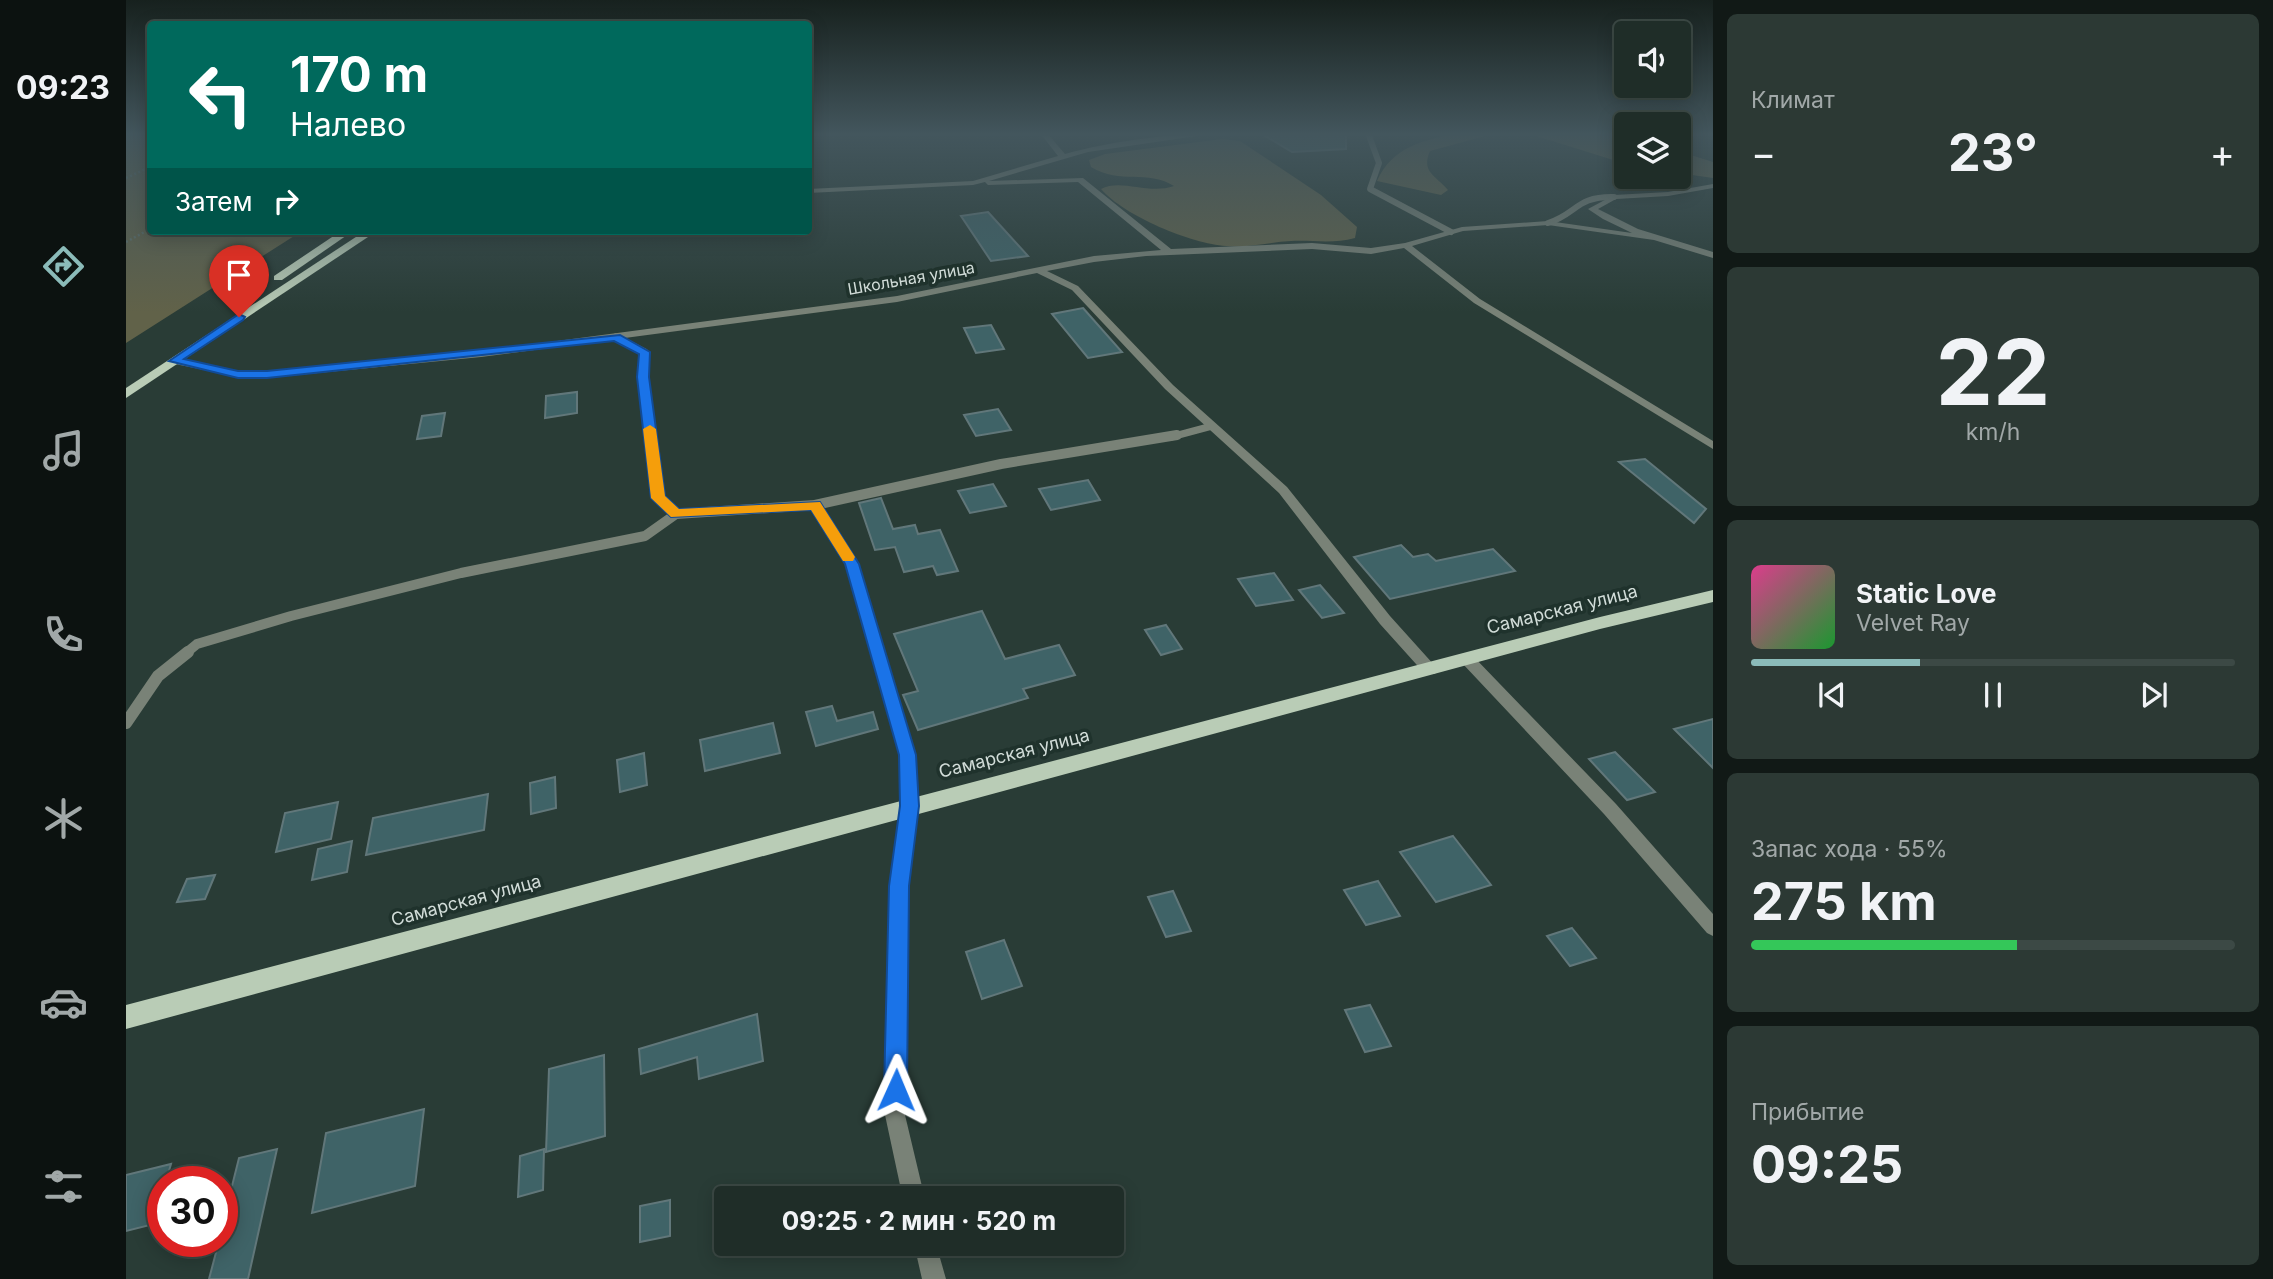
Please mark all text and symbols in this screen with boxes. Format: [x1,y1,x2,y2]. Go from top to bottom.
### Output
map controls [1614,21,1691,189]
button: sound [1614,21,1691,98]
text: 170 m [290,45,428,104]
icon: left [175,49,266,140]
text: 09:23 [16,68,110,107]
text: Климат [1751,86,1835,114]
text: Налево [290,105,406,144]
button: layers [1614,112,1691,189]
text: 23° [1948,121,2038,184]
text: − [1751,130,1776,176]
text: + [2210,130,2235,176]
icon: right [267,182,305,220]
text: Затем [175,186,253,217]
icon: directions [39,242,88,291]
pin [209,245,269,317]
icon: arrive [220,256,258,294]
street label: Школьная улица [846,257,976,299]
text: 22 [1936,317,2050,427]
text: km/h [1966,418,2020,446]
icon: music [39,426,88,475]
text: Static Love [1856,578,1997,609]
street label: Самарская улица [1484,580,1640,638]
text: Velvet Ray [1856,609,1970,637]
icon: phone [39,610,88,659]
icon: previous [1813,676,1851,714]
icon: pause [1974,676,2012,714]
icon: next [2135,676,2173,714]
street label: Самарская улица [936,724,1092,782]
icon: climate [39,794,88,843]
text: Запас хода · 55% [1751,835,1947,863]
street label: Самарская улица [389,870,543,930]
text: 275 km [1751,870,1937,933]
icon: car [39,978,88,1027]
position arrow [859,1053,933,1127]
text: Прибытие [1751,1098,1864,1126]
text: 09:25 [1751,1133,1903,1196]
icon: filters [39,1162,88,1211]
speed limit sign: 30 [147,1166,238,1257]
text: 09:25 · 2 мин · 520 m [782,1205,1056,1236]

